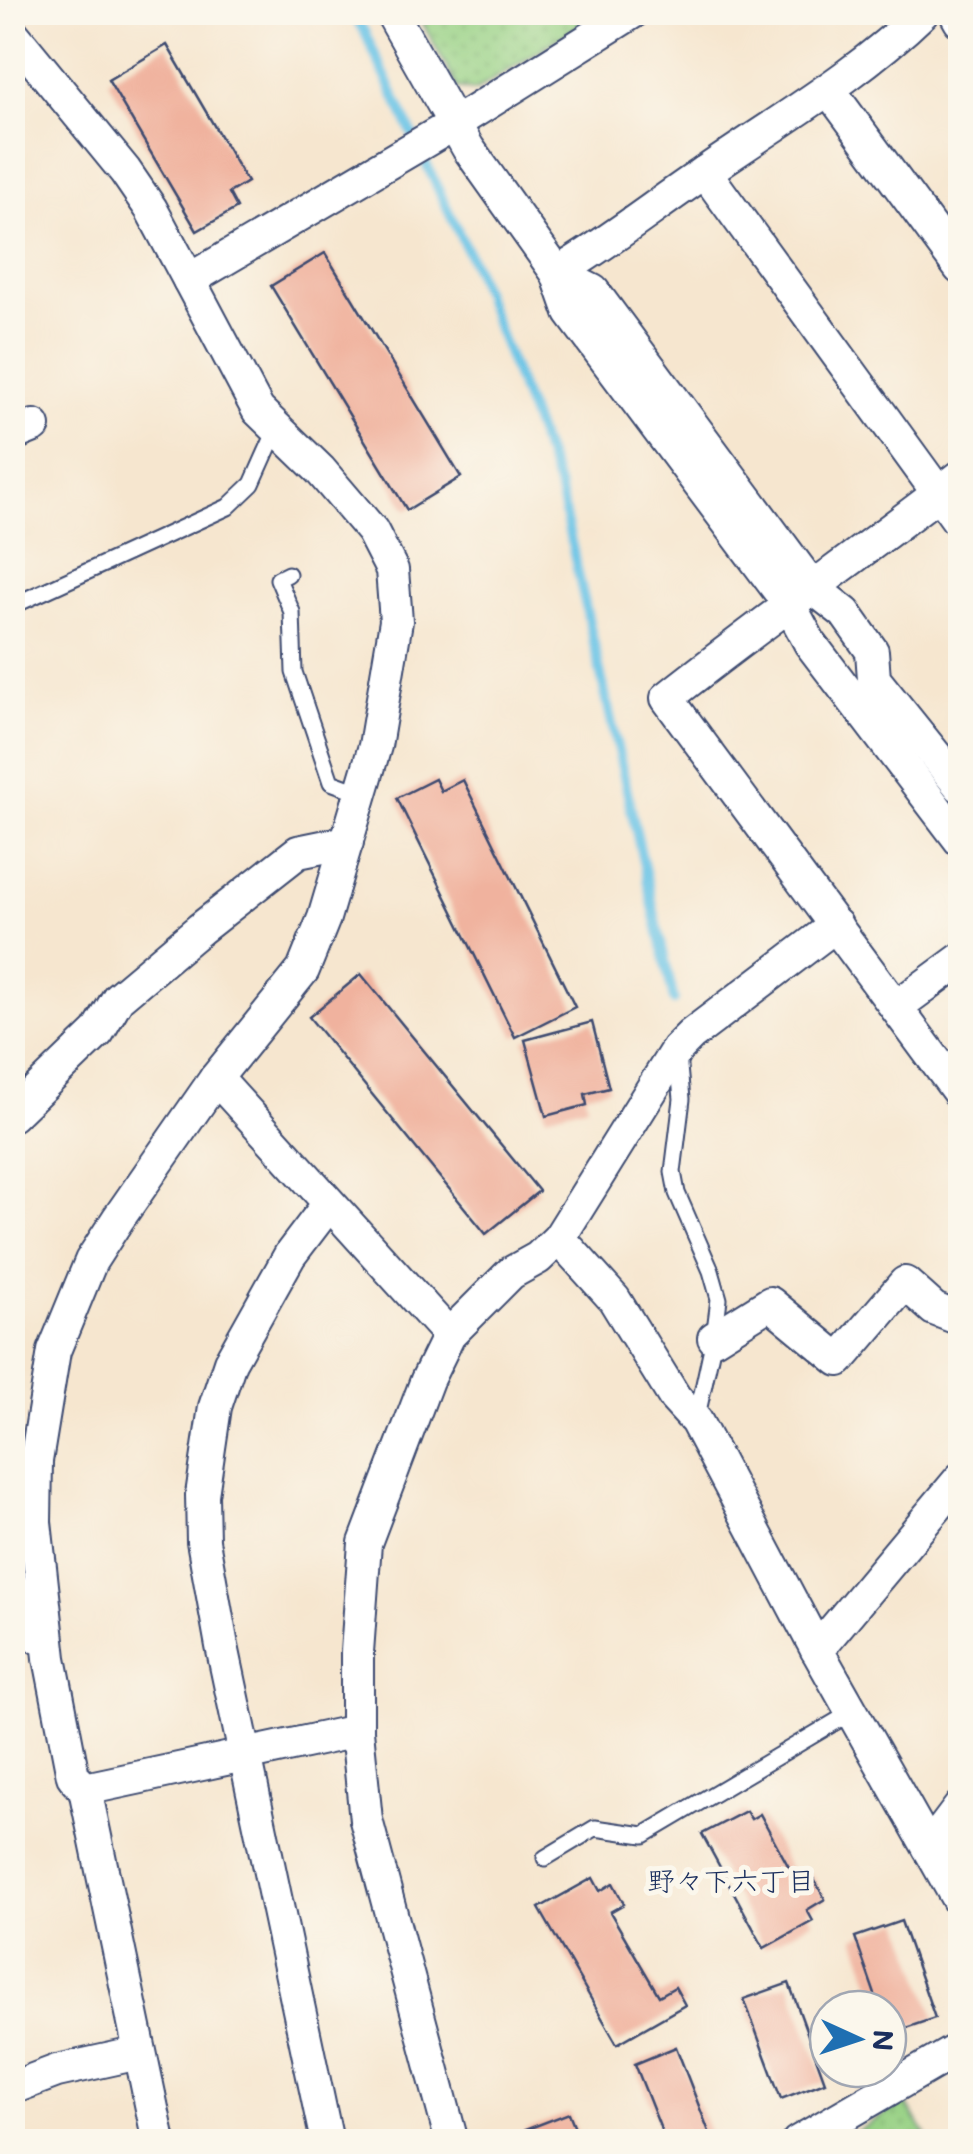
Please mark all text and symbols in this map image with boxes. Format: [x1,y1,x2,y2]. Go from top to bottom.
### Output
district label: 野々下六丁目 [647,1862,815,1898]
north arrow [808,1989,908,2089]
text: N [865,2029,902,2052]

